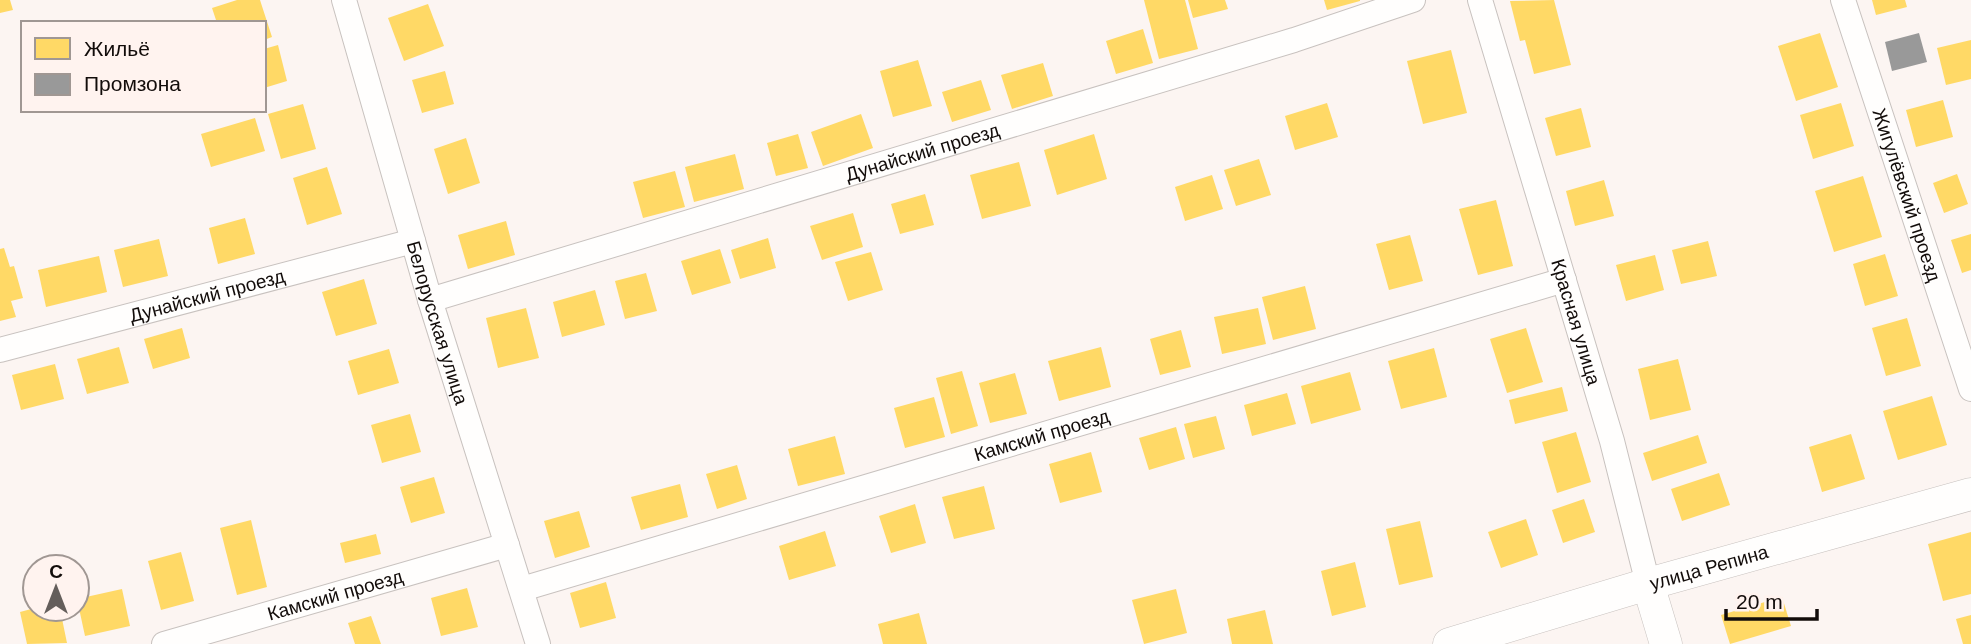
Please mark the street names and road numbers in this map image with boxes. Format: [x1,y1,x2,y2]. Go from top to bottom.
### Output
street label: Жигулёвский проезд [1868,106,1945,284]
street label: Дунайский проезд [843,119,1002,185]
street label: Белорусская улица [403,238,472,408]
street label: Красная улица [1547,256,1605,388]
street label: Дунайский проезд [127,265,287,326]
street label: Камский проезд [972,405,1112,465]
street label: улица Репина [1647,541,1771,594]
street label: Камский проезд [265,566,405,625]

